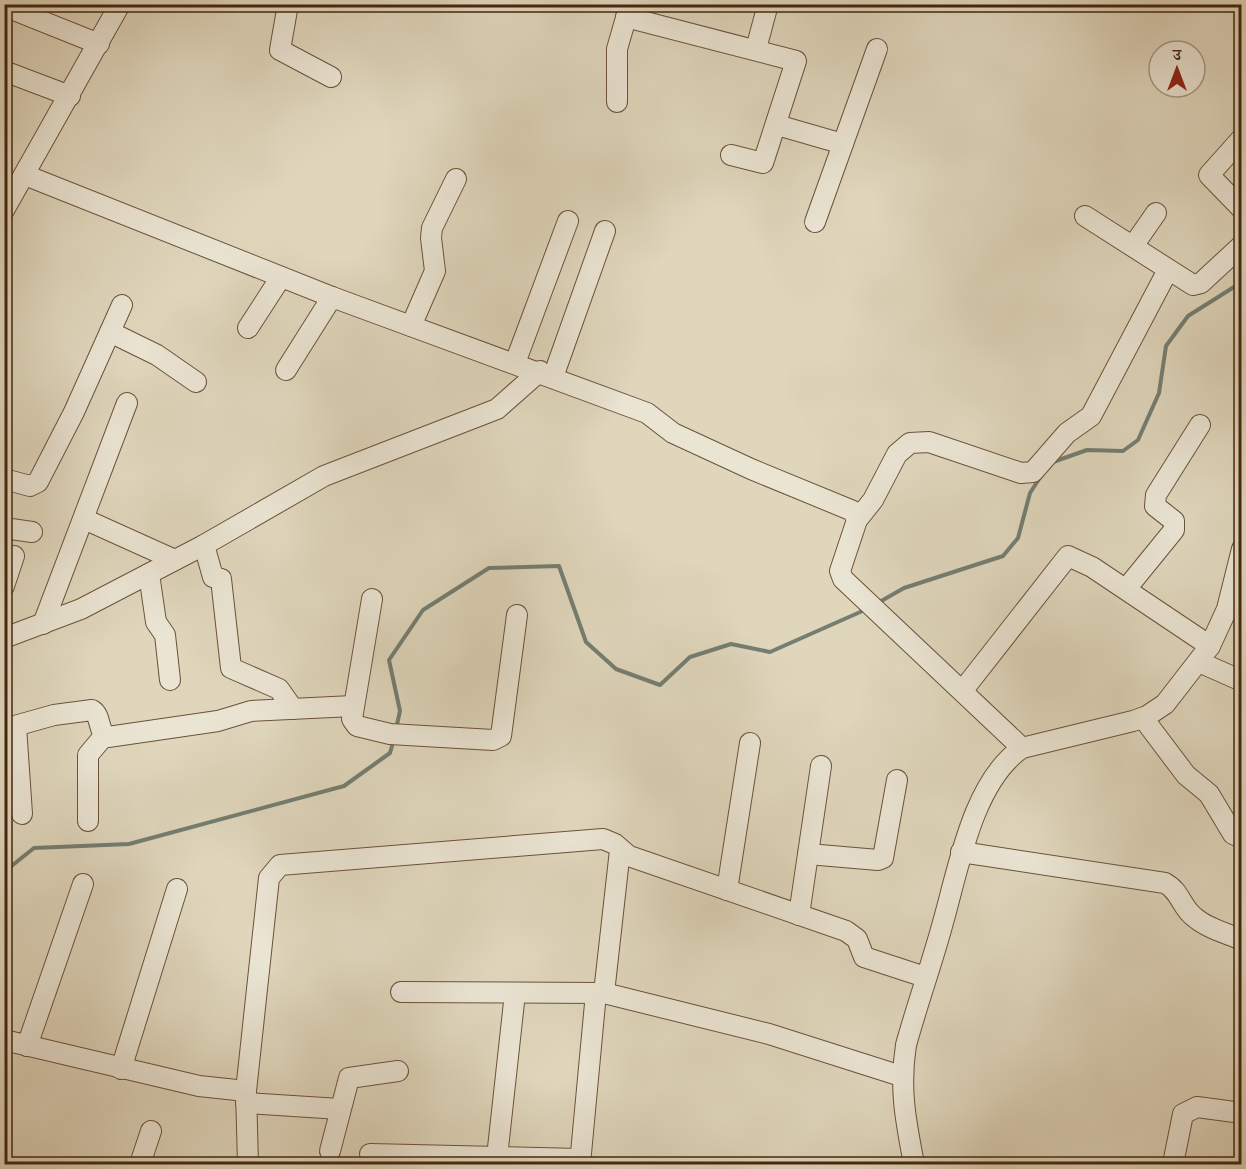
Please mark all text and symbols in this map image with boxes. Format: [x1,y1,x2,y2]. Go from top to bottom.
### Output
north arrow [1147,39,1207,99]
text: उ [1172,48,1183,64]

